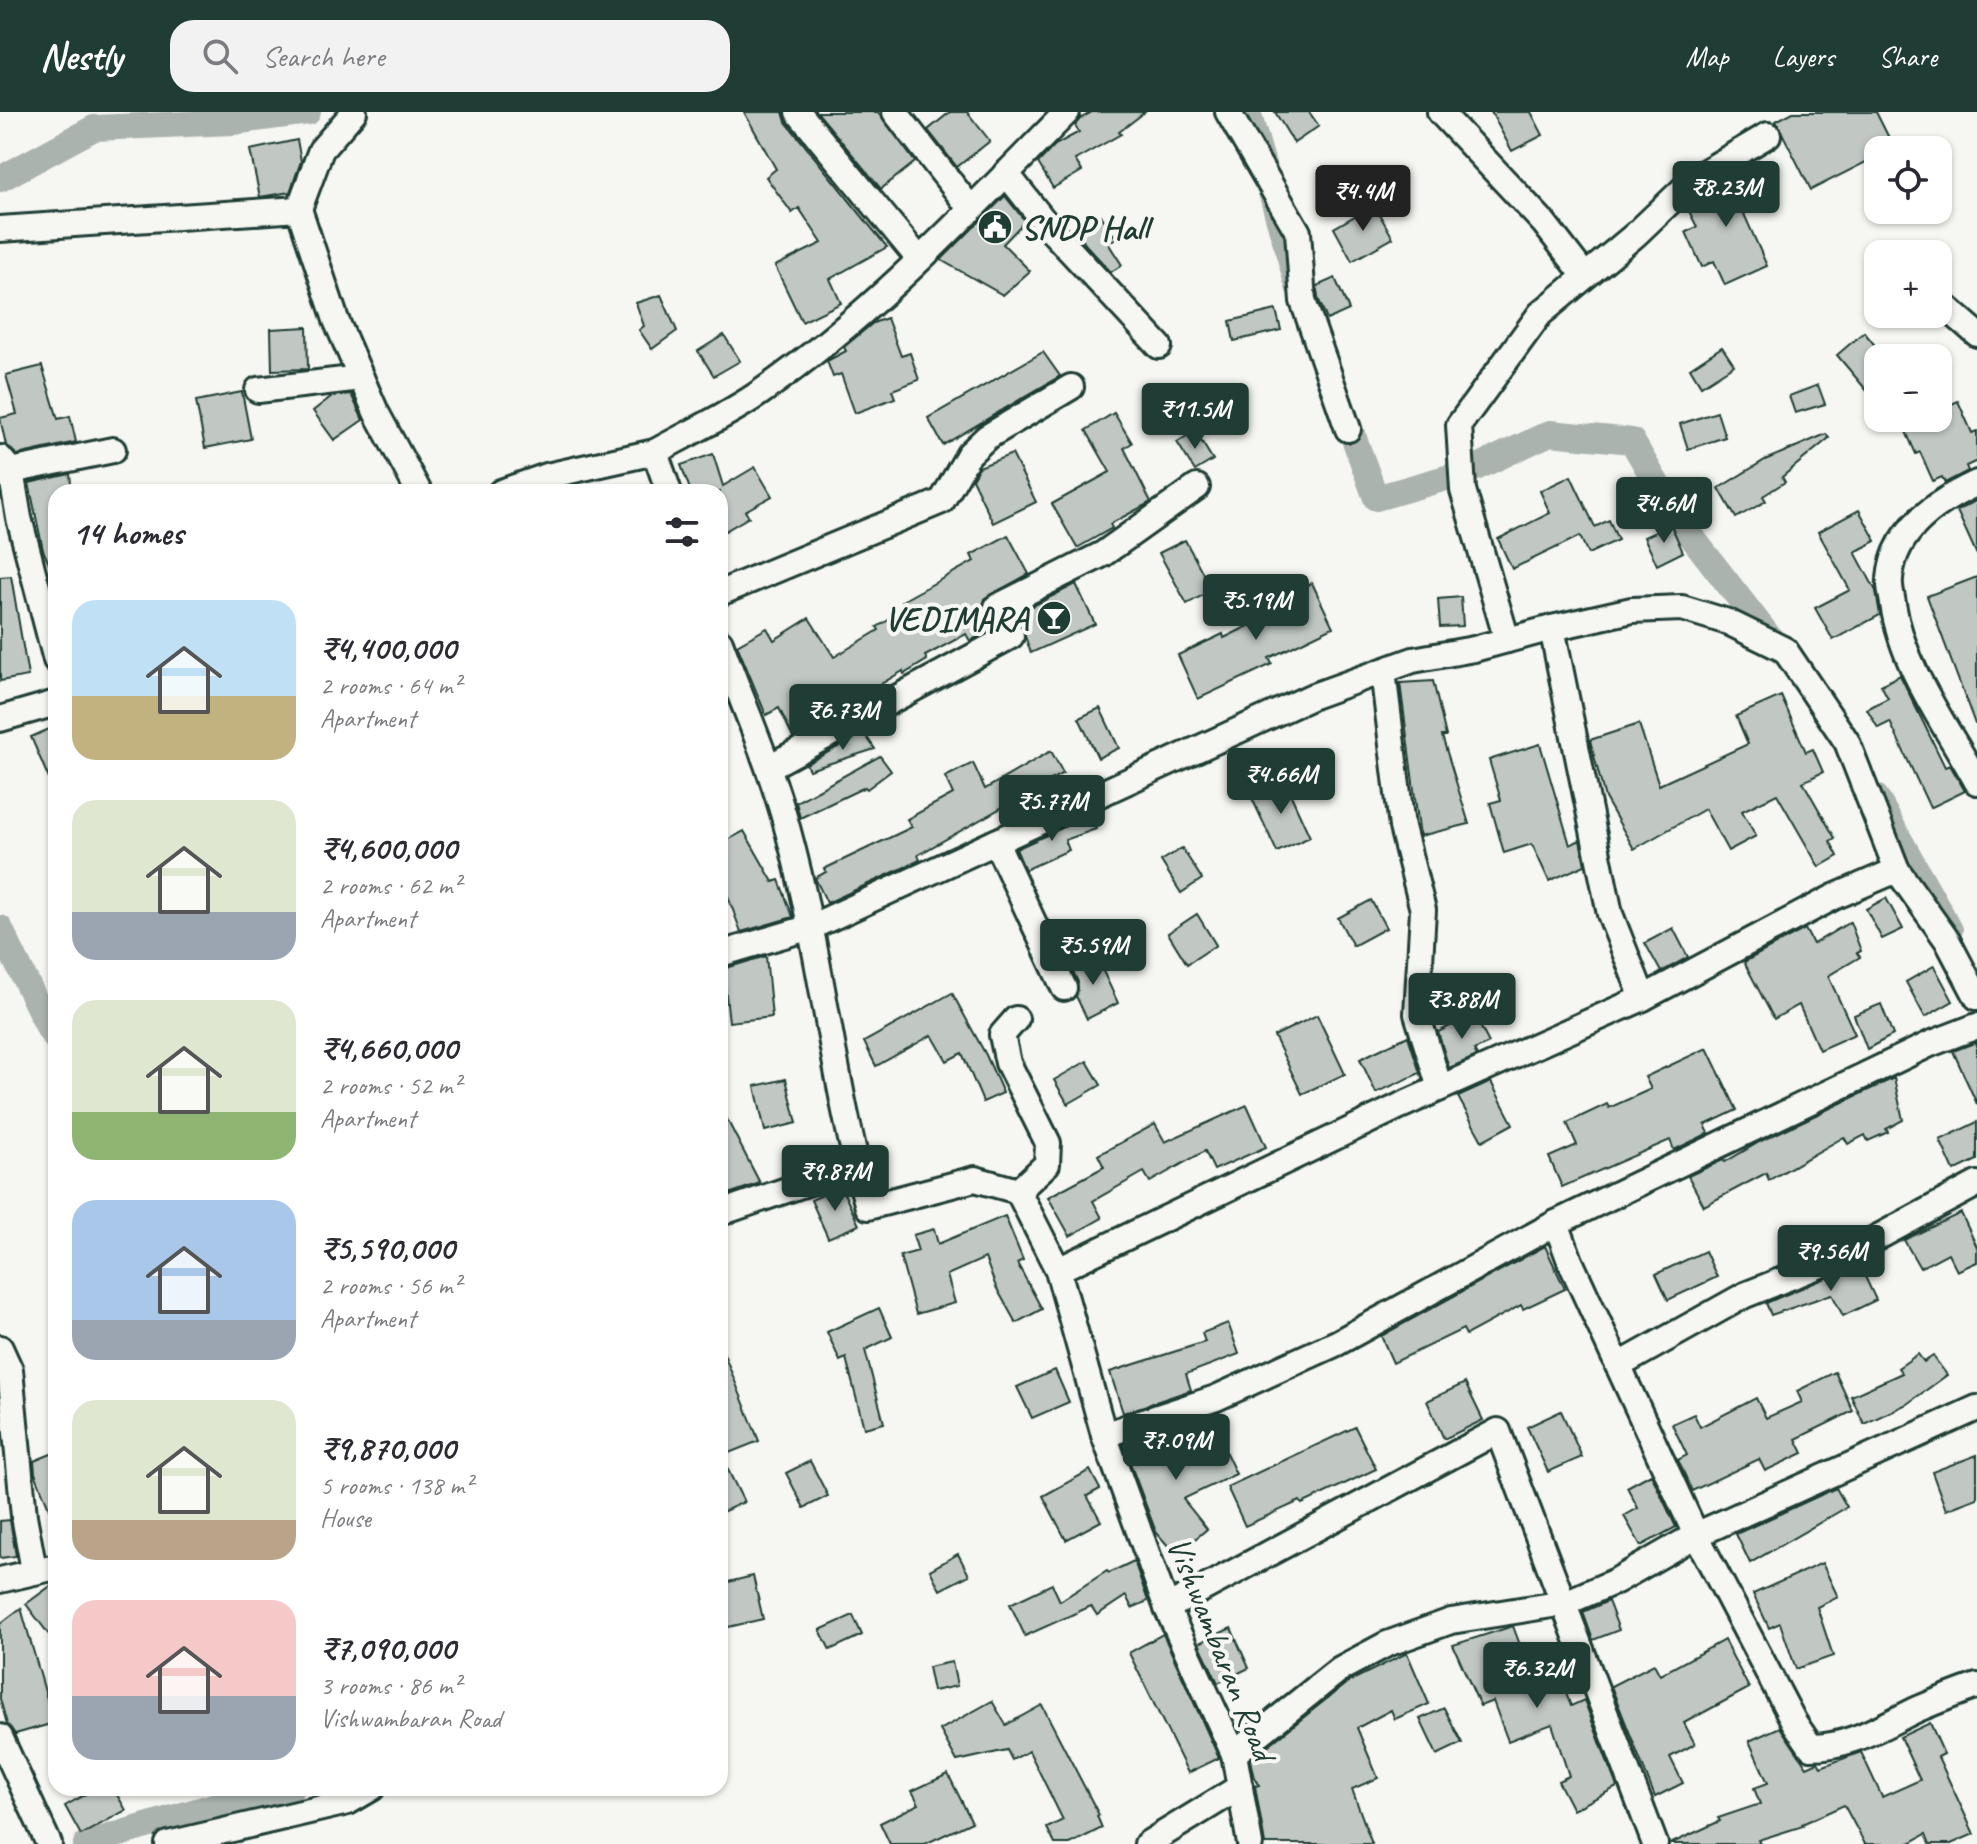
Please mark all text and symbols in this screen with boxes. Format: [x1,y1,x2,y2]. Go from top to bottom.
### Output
search box [170,20,730,92]
text: Nestly [40,33,122,80]
icon: search [198,34,242,78]
text: Search here [262,37,384,75]
text: Map [1686,39,1729,74]
text: Layers [1773,39,1834,74]
text: Share [1878,39,1937,74]
map controls [1864,136,1952,432]
button: locate [1864,136,1952,224]
pin: ₹8.23M [1661,161,1791,229]
pin: ₹4.4M [1307,165,1419,233]
text: ₹8.23M [1691,170,1761,203]
text: ₹4.4M [1333,174,1393,207]
place label: SNDP Hall [1021,206,1154,249]
public building icon: SNDP Hall [976,208,1014,246]
button: + [1864,240,1952,328]
button: − [1864,344,1952,432]
pin: ₹11.5M [1130,383,1260,451]
text: ₹11.5M [1160,392,1230,425]
pin: ₹4.6M [1608,477,1720,545]
text: ₹4.6M [1634,486,1694,519]
icon: filters [660,510,704,554]
text: 14 homes [72,511,183,554]
pin: ₹5.19M [1191,574,1321,642]
text: ₹5.19M [1221,583,1291,616]
place label: VEDIMARA [884,597,1031,640]
bar icon: VEDIMARA [1035,599,1073,637]
text: ₹4,400,000 [320,626,456,669]
icon: home [136,632,232,728]
text: 2 rooms · 64 m² [320,669,461,702]
pin: ₹6.73M [778,684,908,752]
text: ₹6.73M [807,693,879,726]
text: Apartment [320,702,416,735]
pin: ₹4.66M [1216,748,1346,816]
text: ₹4.66M [1245,757,1317,790]
pin: ₹5.77M [987,775,1117,843]
text: ₹5.77M [1017,784,1087,817]
text: ₹4,600,000 [320,826,457,869]
icon: home [136,832,232,928]
text: 2 rooms · 62 m² [320,869,461,902]
text: Apartment [320,902,416,935]
pin: ₹5.59M [1028,919,1158,987]
text: ₹5.59M [1058,928,1128,961]
pin: ₹3.88M [1397,973,1527,1041]
text: ₹3.88M [1427,982,1497,1015]
text: ₹4,660,000 [320,1026,457,1069]
icon: home [136,1032,232,1128]
text: 2 rooms · 52 m² [320,1069,461,1102]
text: Apartment [320,1102,416,1135]
pin: ₹9.87M [770,1145,900,1213]
text: ₹9.87M [800,1154,870,1187]
pin: ₹9.56M [1766,1225,1896,1293]
text: ₹5,590,000 [320,1226,454,1269]
icon: home [136,1232,232,1328]
text: ₹9.56M [1796,1234,1866,1267]
text: 2 rooms · 56 m² [320,1269,461,1302]
text: Apartment [320,1302,416,1335]
pin: ₹7.09M [1111,1414,1241,1482]
text: ₹7.09M [1141,1423,1211,1456]
text: ₹9,870,000 [320,1426,455,1469]
icon: home [136,1432,232,1528]
text: 5 rooms · 138 m² [320,1469,472,1502]
text: House [320,1502,371,1535]
street label: Vishwambaran Road [1157,1530,1288,1771]
text: ₹7,090,000 [320,1626,455,1669]
icon: home [136,1632,232,1728]
pin: ₹6.32M [1472,1642,1602,1710]
text: ₹6.32M [1501,1651,1573,1684]
text: 3 rooms · 86 m² [320,1669,461,1702]
text: Vishwambaran Road [320,1702,501,1735]

